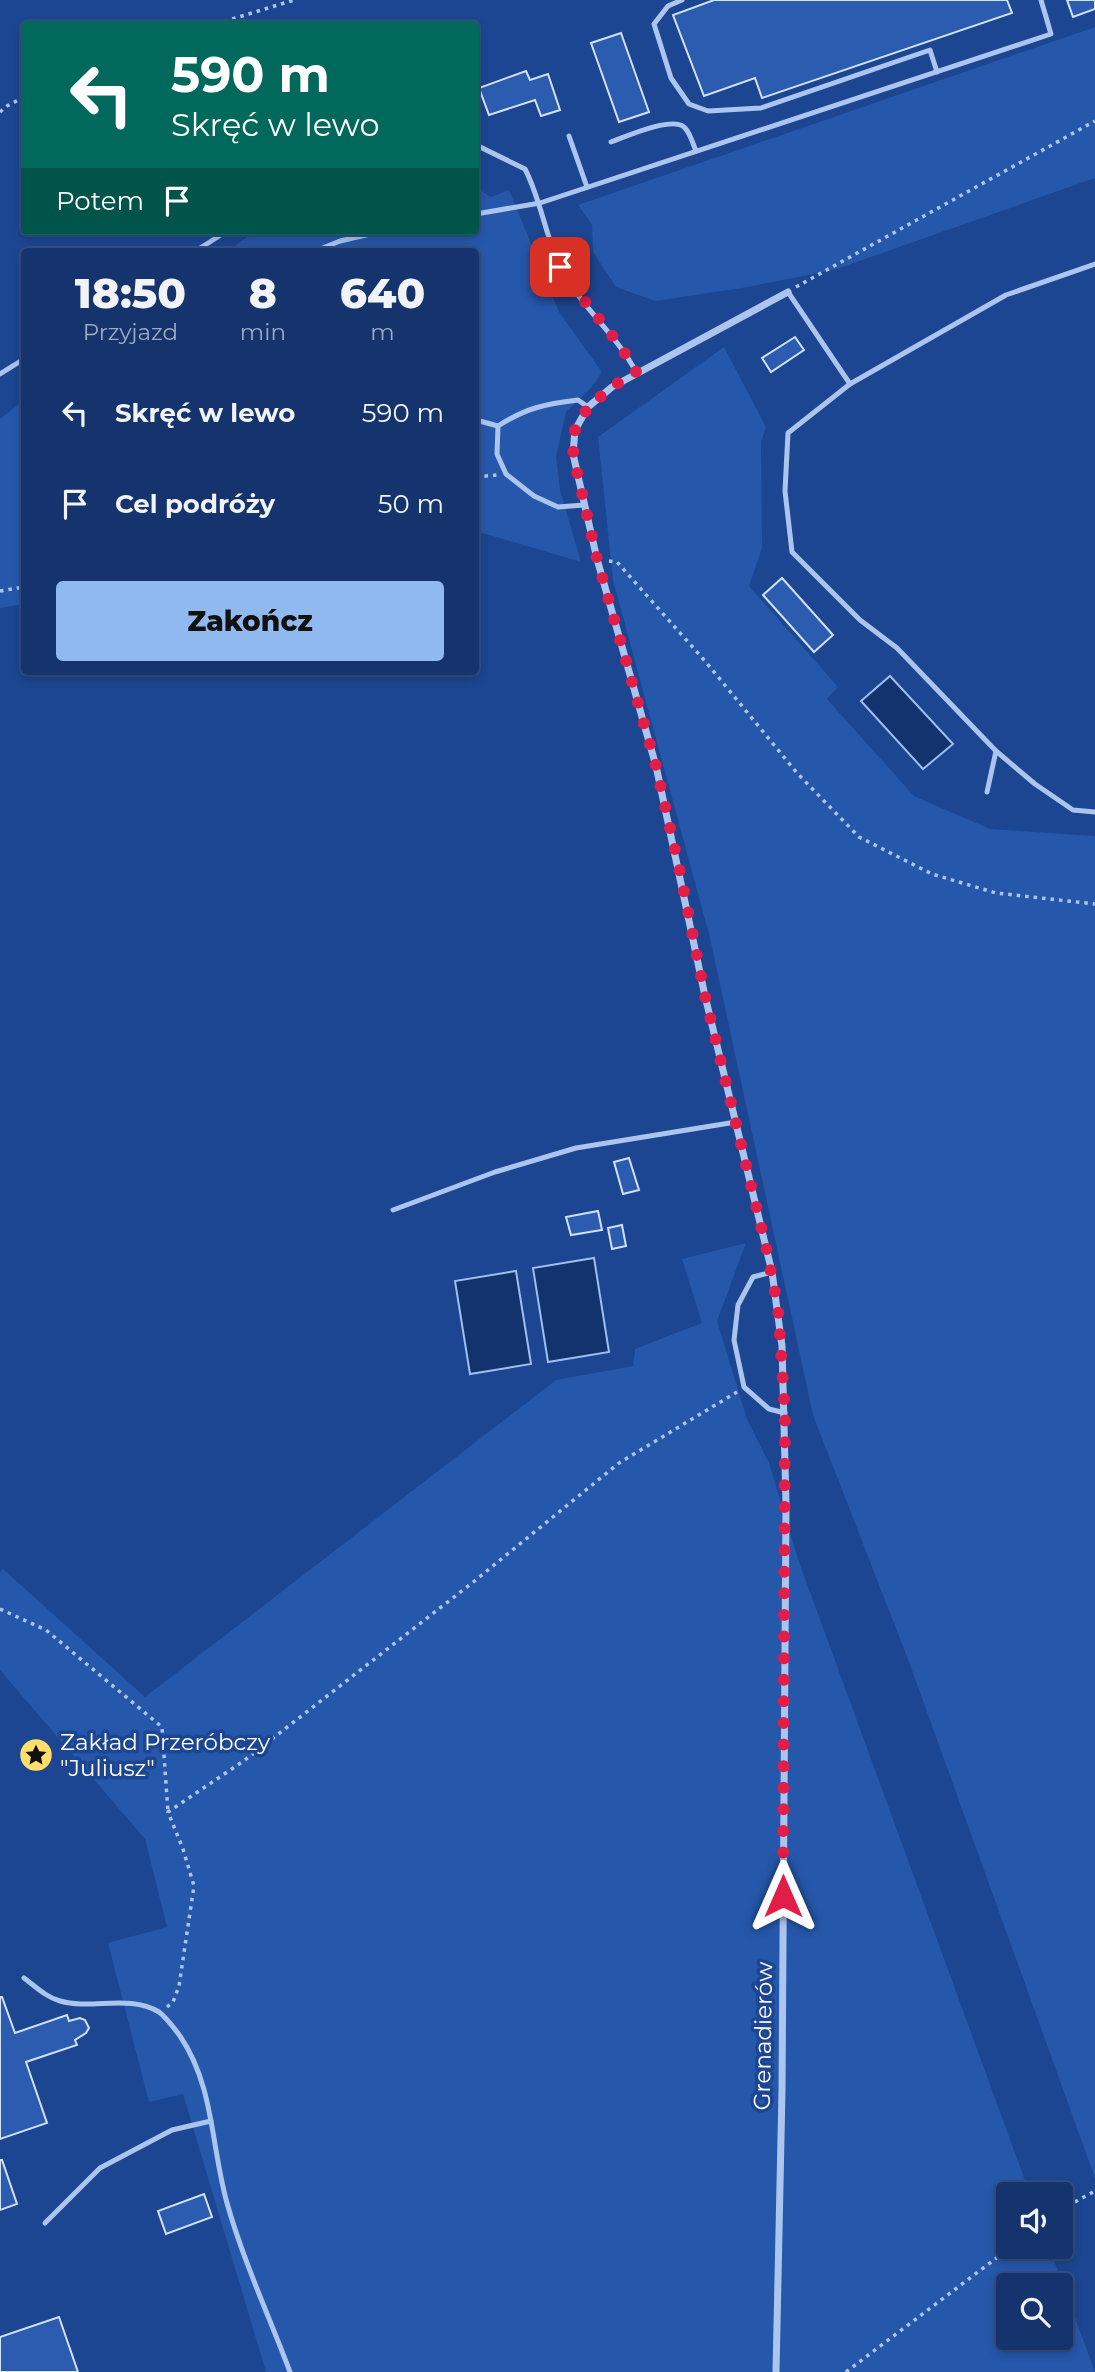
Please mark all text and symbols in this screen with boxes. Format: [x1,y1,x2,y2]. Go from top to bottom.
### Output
text: 590 m [171,45,330,104]
icon: left [56,49,147,140]
text: Skręć w lewo [171,105,380,144]
icon: arrive [158,182,196,220]
text: Potem [56,185,144,217]
pin [530,237,590,297]
icon: arrive [541,248,579,286]
text: 18:50 [75,267,186,319]
text: 8 [249,267,277,319]
text: 640 [340,267,425,319]
text: Przyjazd [83,318,178,346]
text: min [240,318,286,346]
text: m [370,318,395,346]
icon: left [56,394,94,432]
text: Skręć w lewo [115,397,295,429]
text: 590 m [362,397,444,429]
icon: arrive [56,485,94,523]
text: Cel podróży [115,488,275,520]
text: 50 m [378,488,444,520]
button: Zakończ [56,581,444,661]
place label: Zakład Przeróbczy "Juliusz" [60,1728,271,1782]
place icon: Zakład Przeróbczy "Juliusz" [17,1736,55,1774]
position arrow [746,1859,820,1933]
street label: Grenadierów [748,1961,778,2111]
map controls [996,2182,1073,2350]
button: sound [996,2182,1073,2259]
button: search [996,2273,1073,2350]

